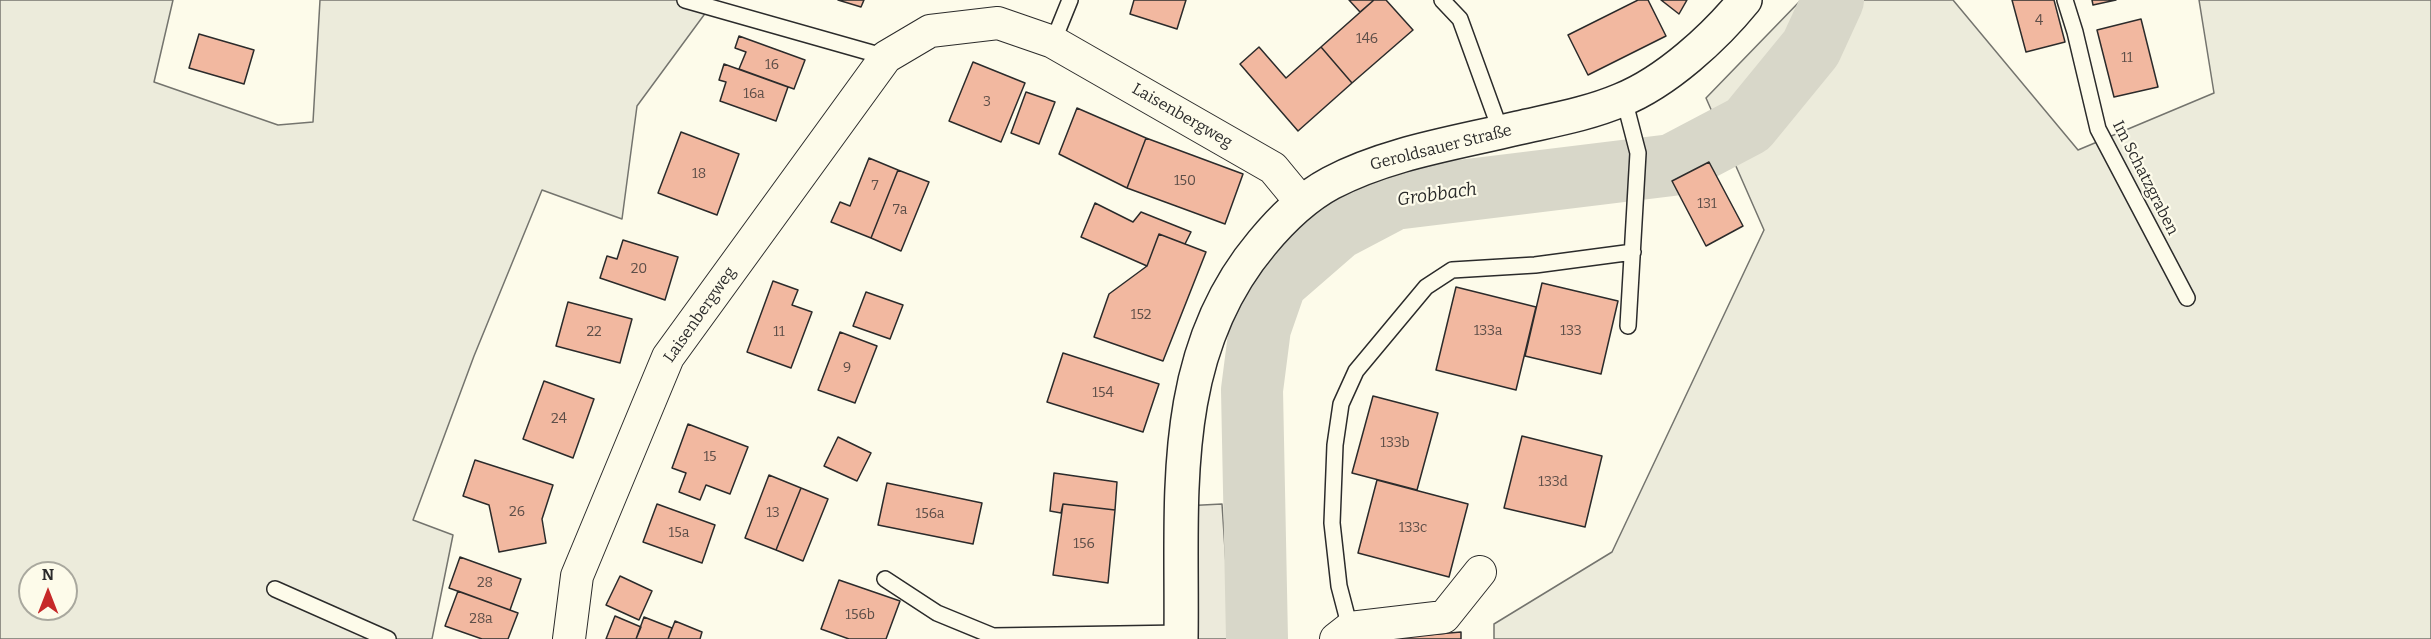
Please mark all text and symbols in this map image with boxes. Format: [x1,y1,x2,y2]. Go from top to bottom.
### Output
house number: 4 [2035,13,2043,29]
house number: 146 [1356,31,1378,47]
house number: 11 [2121,50,2133,66]
house number: 16 [765,57,779,73]
street label: Laisenbergweg [1129,80,1235,152]
house number: 16a [743,86,765,102]
house number: 3 [983,94,991,110]
street label: Im Schatzgraben [2108,118,2182,238]
street label: Geroldsauer Straße [1368,121,1514,175]
house number: 18 [692,166,706,182]
house number: 150 [1174,173,1196,189]
house number: 7 [871,178,879,194]
water label: Grobbach [1396,179,1478,211]
house number: 131 [1697,196,1717,212]
house number: 7a [893,202,907,218]
house number: 20 [631,261,647,277]
street label: Laisenbergweg [660,263,740,367]
house number: 152 [1131,307,1151,323]
house number: 133a [1474,323,1502,339]
house number: 133 [1560,323,1582,339]
house number: 22 [586,324,602,340]
house number: 11 [773,324,785,340]
house number: 9 [843,360,851,376]
house number: 154 [1092,385,1114,401]
house number: 24 [551,411,567,427]
house number: 133b [1380,435,1410,451]
house number: 15 [703,449,717,465]
house number: 133d [1538,474,1568,490]
house number: 26 [509,504,525,520]
house number: 13 [766,505,780,521]
house number: 156a [915,506,945,522]
house number: 133c [1399,520,1427,536]
house number: 15a [669,525,689,541]
house number: 156 [1073,536,1095,552]
north arrow [18,561,78,621]
text: N [42,565,54,584]
house number: 28 [477,575,493,591]
house number: 156b [845,607,875,623]
house number: 28a [469,611,493,627]

